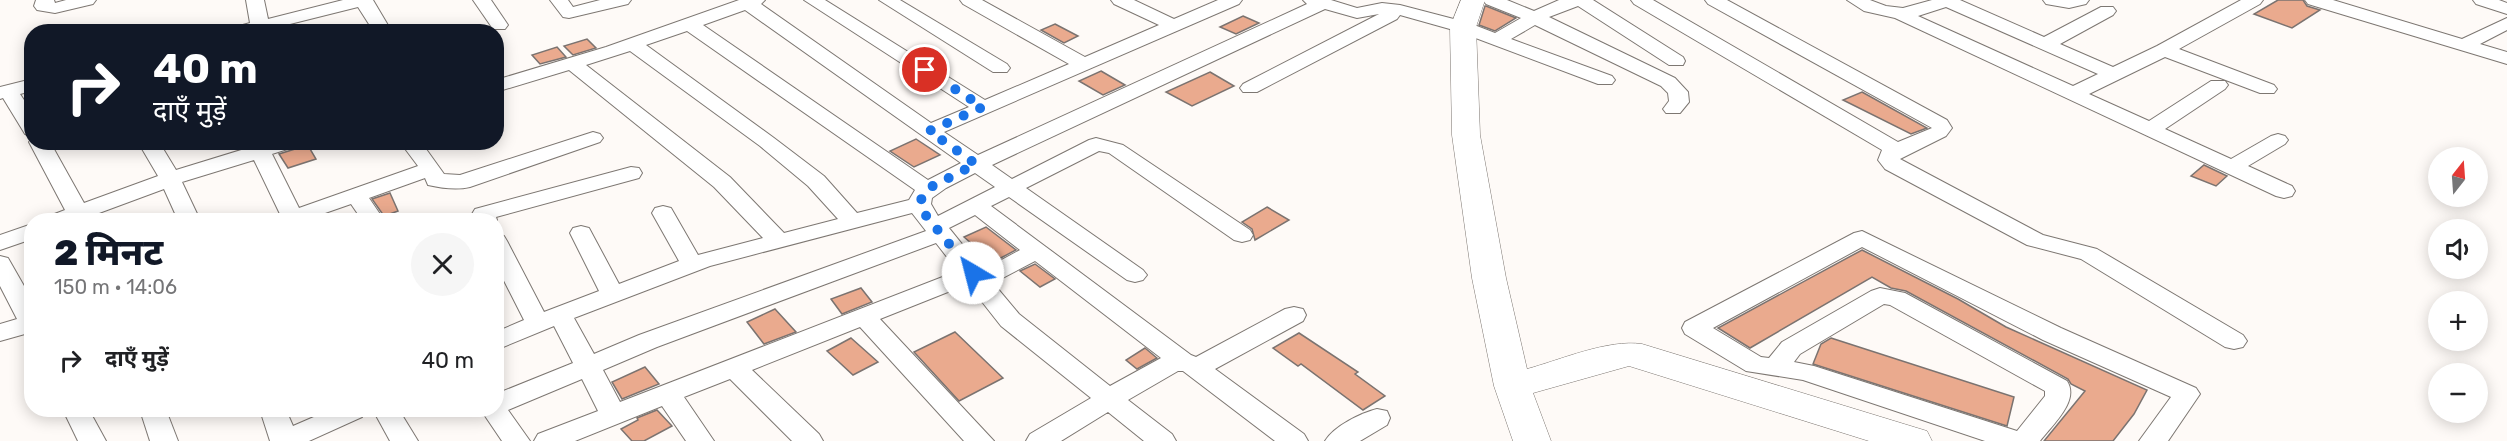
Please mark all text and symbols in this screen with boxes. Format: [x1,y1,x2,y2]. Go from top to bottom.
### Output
text: 40 m [153,44,258,94]
pin [899,44,950,95]
icon: right [54,48,132,126]
icon: arrive [908,53,941,86]
text: दाएँ मुड़ें [153,95,226,127]
north arrow [2428,147,2488,207]
map controls [2428,147,2488,423]
button: sound [2428,219,2488,279]
text: 2 मिनट [54,231,163,274]
button: close [411,233,474,296]
position arrow [941,241,1005,305]
text: 150 m · 14:06 [54,275,177,299]
button: + [2428,291,2488,351]
icon: right [54,344,87,377]
text: दाएँ मुड़ें [105,345,169,372]
text: 40 m [421,347,474,374]
button: − [2428,363,2488,423]

